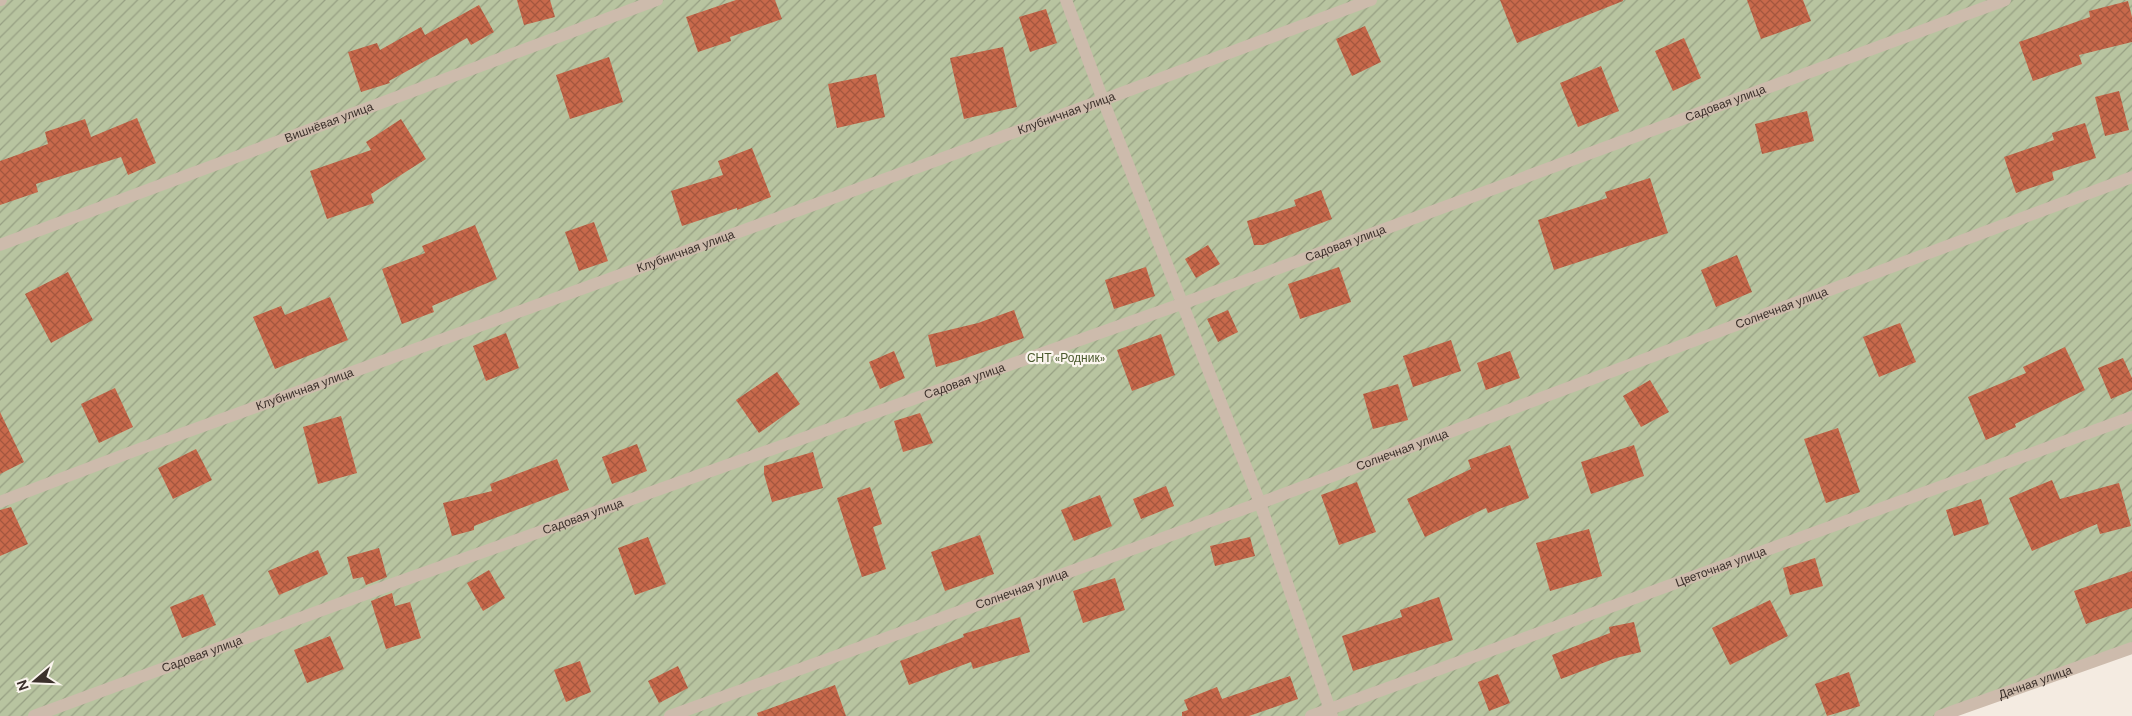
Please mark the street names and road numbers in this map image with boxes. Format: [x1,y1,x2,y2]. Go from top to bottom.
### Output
street label: Садовая улица [1683,81,1768,125]
street label: Клубничная улица [1015,88,1118,138]
street label: Вишнёвая улица [282,98,376,146]
street label: Садовая улица [1303,221,1388,266]
street label: Клубничная улица [635,226,737,276]
street label: Солнечная улица [1733,283,1830,333]
street label: Садовая улица [922,359,1007,403]
street label: Клубничная улица [254,364,356,414]
street label: Солнечная улица [1354,425,1451,474]
street label: Садовая улица [540,495,626,538]
street label: Цветочная улица [1673,543,1769,591]
street label: Солнечная улица [973,565,1071,613]
street label: Садовая улица [159,632,245,676]
street label: Дачная улица [1996,662,2074,703]

